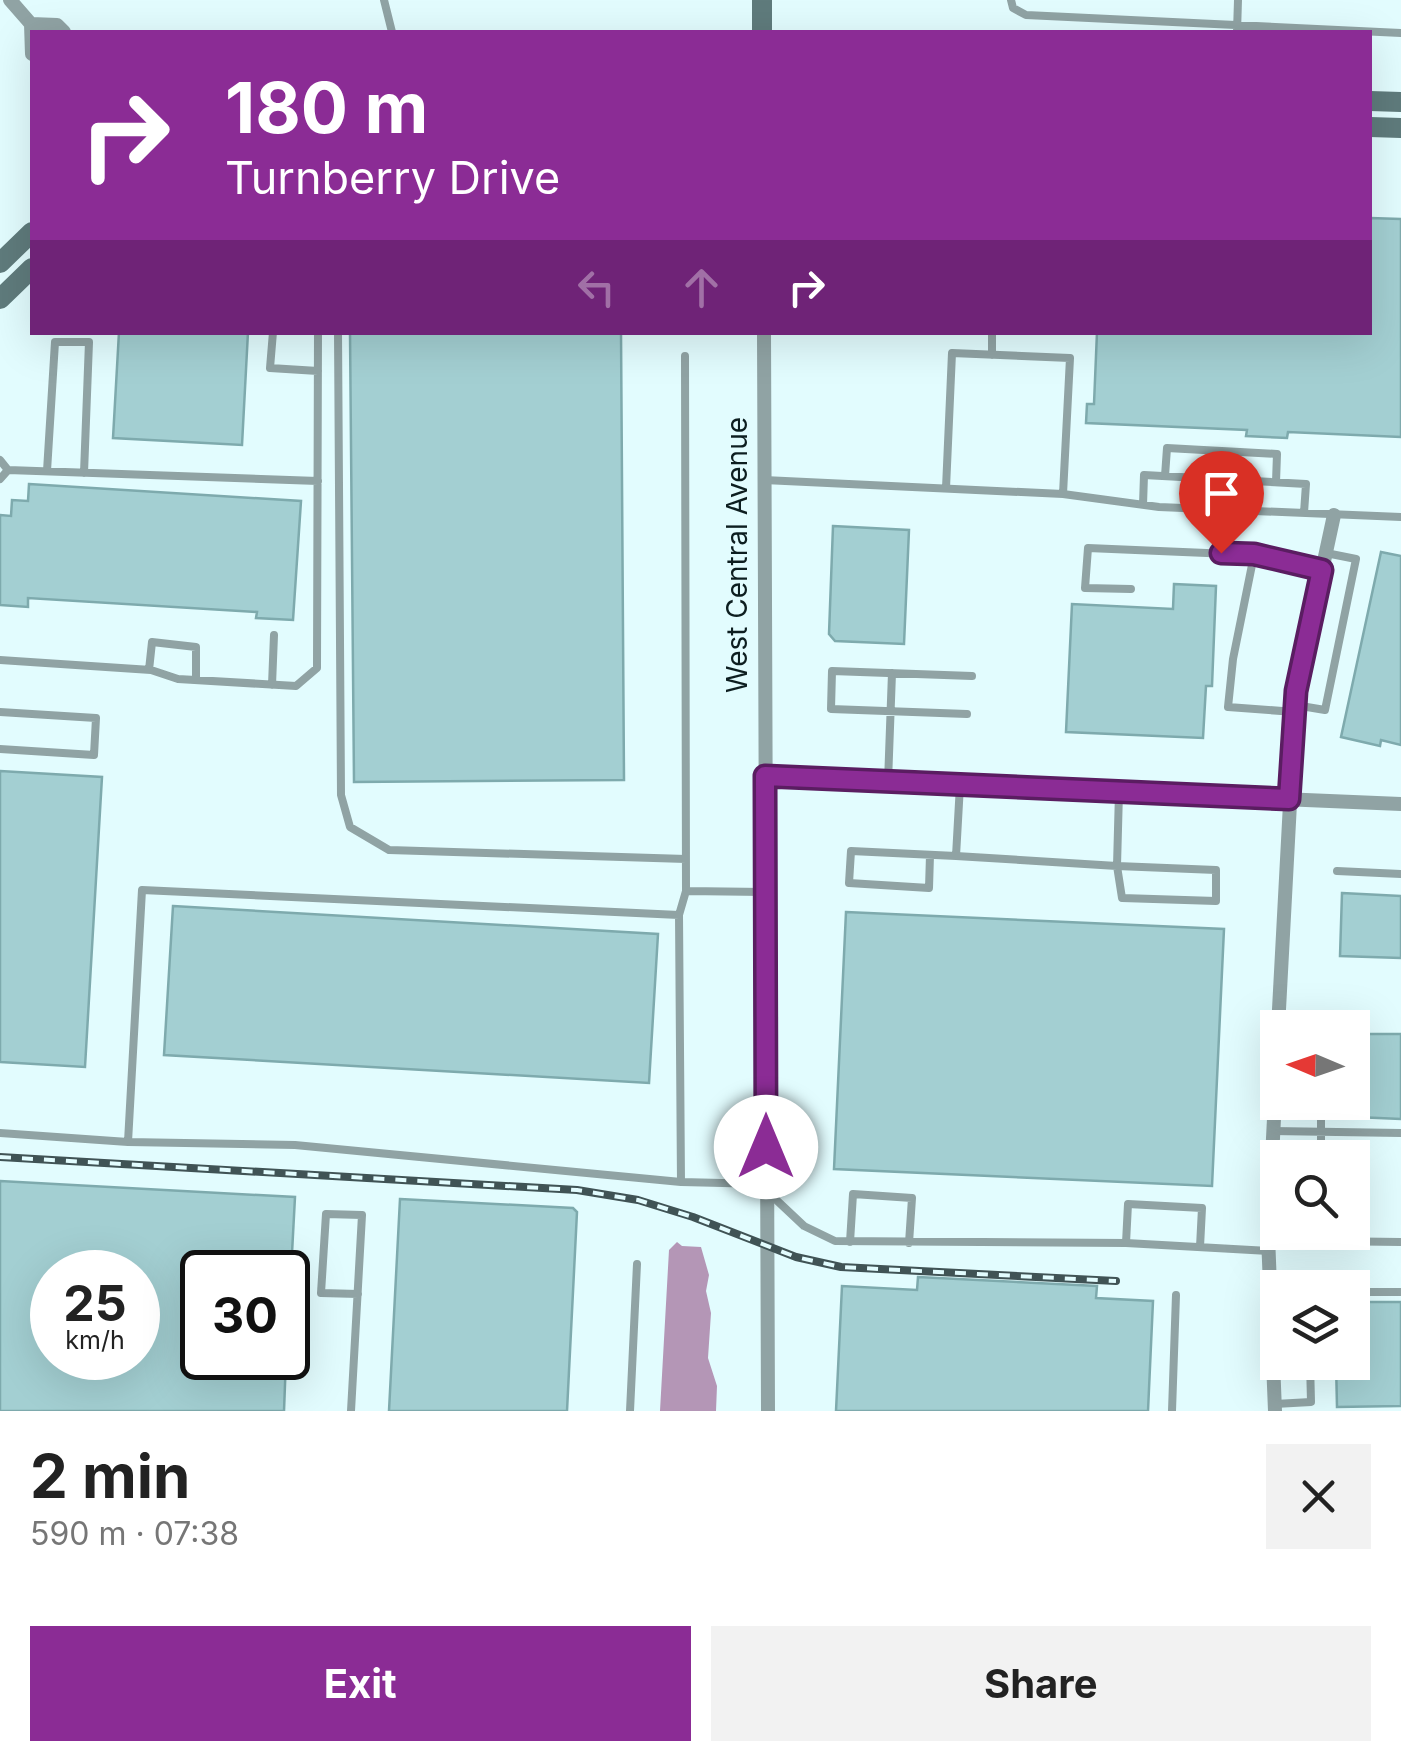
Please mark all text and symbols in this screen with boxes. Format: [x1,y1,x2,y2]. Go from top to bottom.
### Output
text: 180 m [225,65,428,150]
icon: right [60,70,190,200]
text: Turnberry Drive [225,150,560,205]
icon: left [569,260,624,315]
icon: ahead [674,260,729,315]
icon: right [779,260,834,315]
street label: West Central Avenue [720,417,754,693]
pin [1179,451,1264,554]
icon: arrive [1194,466,1249,521]
north arrow [1260,1010,1370,1120]
map controls [1260,1010,1370,1380]
position arrow [714,1095,818,1199]
button: search [1260,1140,1370,1250]
speed limit sign: 30 [180,1250,310,1380]
button: layers [1260,1270,1370,1380]
text: 25 [63,1273,127,1333]
text: km/h [65,1325,125,1355]
text: 2 min [30,1440,190,1512]
button: close [1266,1444,1371,1549]
text: 590 m · 07:38 [30,1514,239,1553]
button: Exit [30,1626,691,1741]
button: Share [711,1626,1371,1741]

